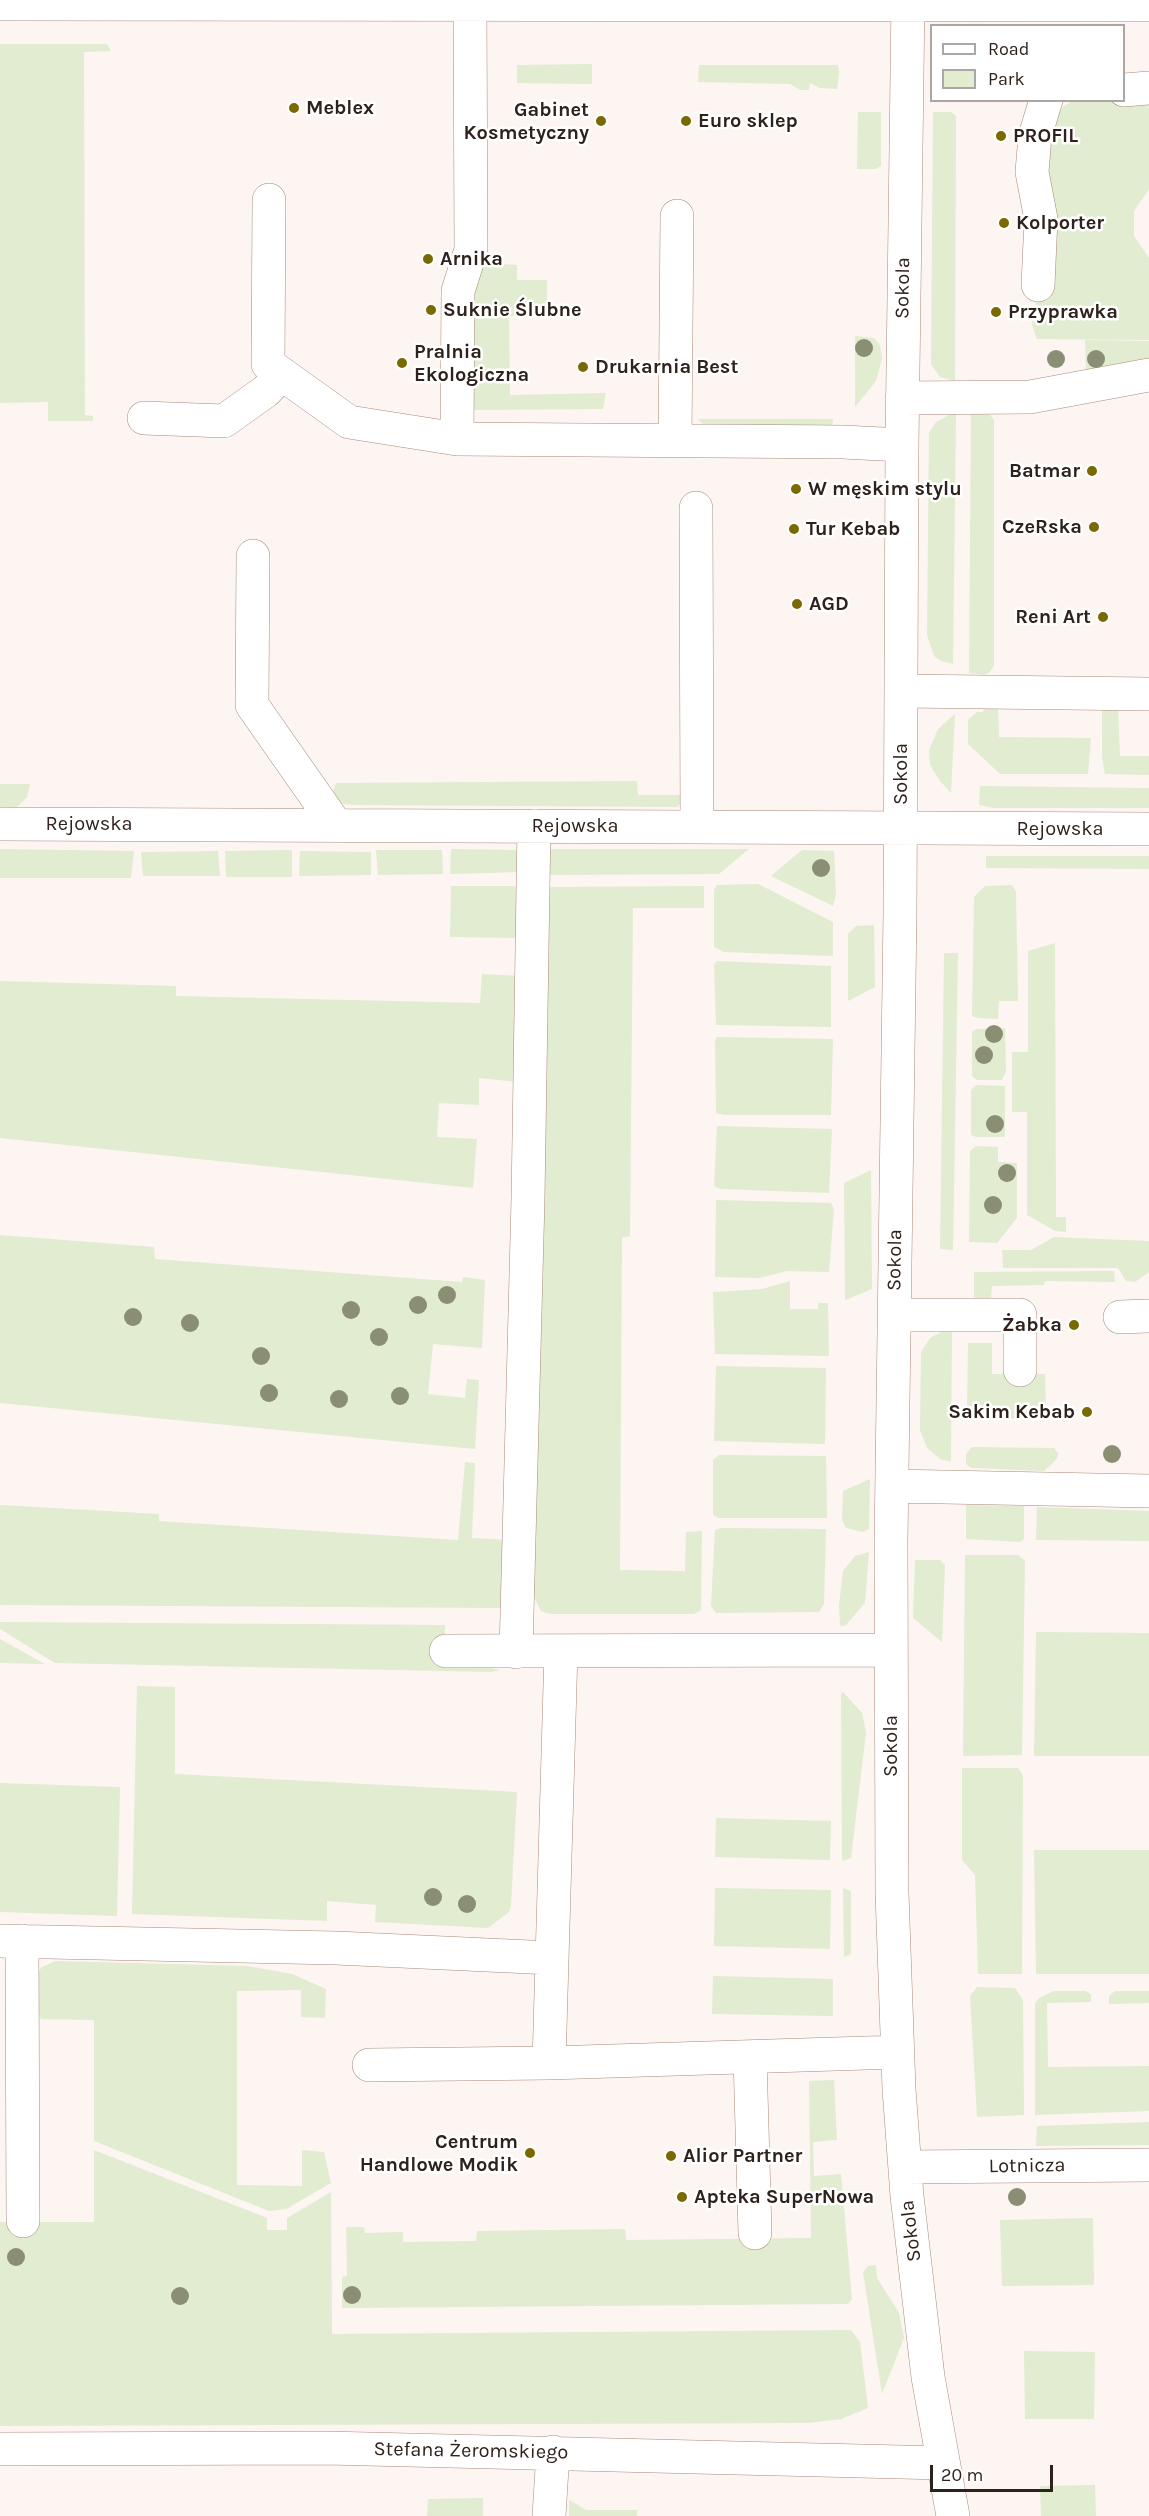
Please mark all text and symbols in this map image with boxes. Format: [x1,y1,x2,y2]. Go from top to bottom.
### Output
legend [930,24,1125,102]
text: Road [988,38,1029,60]
text: Park [988,68,1025,90]
place label: Meblex [306,96,374,120]
place label: Gabinet Kosmetyczny [463,98,589,145]
marker: Meblex [287,101,301,115]
place label: Euro sklep [698,109,798,133]
marker: Gabinet Kosmetyczny [594,114,608,128]
marker: Euro sklep [679,114,693,128]
place label: PROFIL [1013,124,1078,148]
marker: PROFIL [994,129,1008,143]
place label: Kolporter [1016,211,1104,235]
marker: Kolporter [997,216,1011,230]
place label: Arnika [440,247,503,271]
marker: Arnika [421,252,435,266]
street label: Sokola [890,257,916,319]
place label: Suknie Ślubne [443,298,582,322]
place label: Przyprawka [1008,300,1118,324]
marker: Suknie Ślubne [424,303,438,317]
marker: Przyprawka [989,305,1003,319]
place label: Pralnia Ekologiczna [414,340,529,387]
place label: Drukarnia Best [595,355,738,379]
marker: Pralnia Ekologiczna [395,356,409,370]
marker: Drukarnia Best [576,360,590,374]
place label: Batmar [1009,459,1080,483]
marker: Batmar [1085,464,1099,478]
place label: W męskim stylu [808,477,962,501]
marker: W męskim stylu [789,482,803,496]
place label: CzeRska [1002,515,1082,539]
place label: Tur Kebab [806,517,900,541]
marker: CzeRska [1087,520,1101,534]
marker: Tur Kebab [787,522,801,536]
place label: AGD [809,592,849,616]
marker: AGD [790,597,804,611]
place label: Reni Art [1015,605,1091,629]
marker: Reni Art [1096,610,1110,624]
street label: Sokola [889,743,913,805]
street label: Rejowska [46,812,132,836]
street label: Rejowska [532,814,618,838]
street label: Rejowska [1017,817,1103,841]
street label: Sokola [882,1229,908,1291]
place label: Żabka [1002,1313,1062,1337]
marker: Żabka [1067,1318,1081,1332]
place label: Sakim Kebab [948,1400,1075,1424]
marker: Sakim Kebab [1080,1405,1094,1419]
street label: Sokola [879,1715,903,1777]
place label: Centrum Handlowe Modik [360,2130,518,2177]
place label: Alior Partner [683,2144,802,2168]
marker: Centrum Handlowe Modik [523,2146,537,2160]
marker: Alior Partner [664,2149,678,2163]
street label: Lotnicza [988,2153,1066,2179]
place label: Apteka SuperNowa [694,2185,874,2209]
marker: Apteka SuperNowa [675,2190,689,2204]
street label: Sokola [895,2199,927,2263]
street label: Stefana Żeromskiego [373,2437,569,2465]
scale bar [933,2453,1056,2491]
text: 20 m [941,2464,983,2486]

